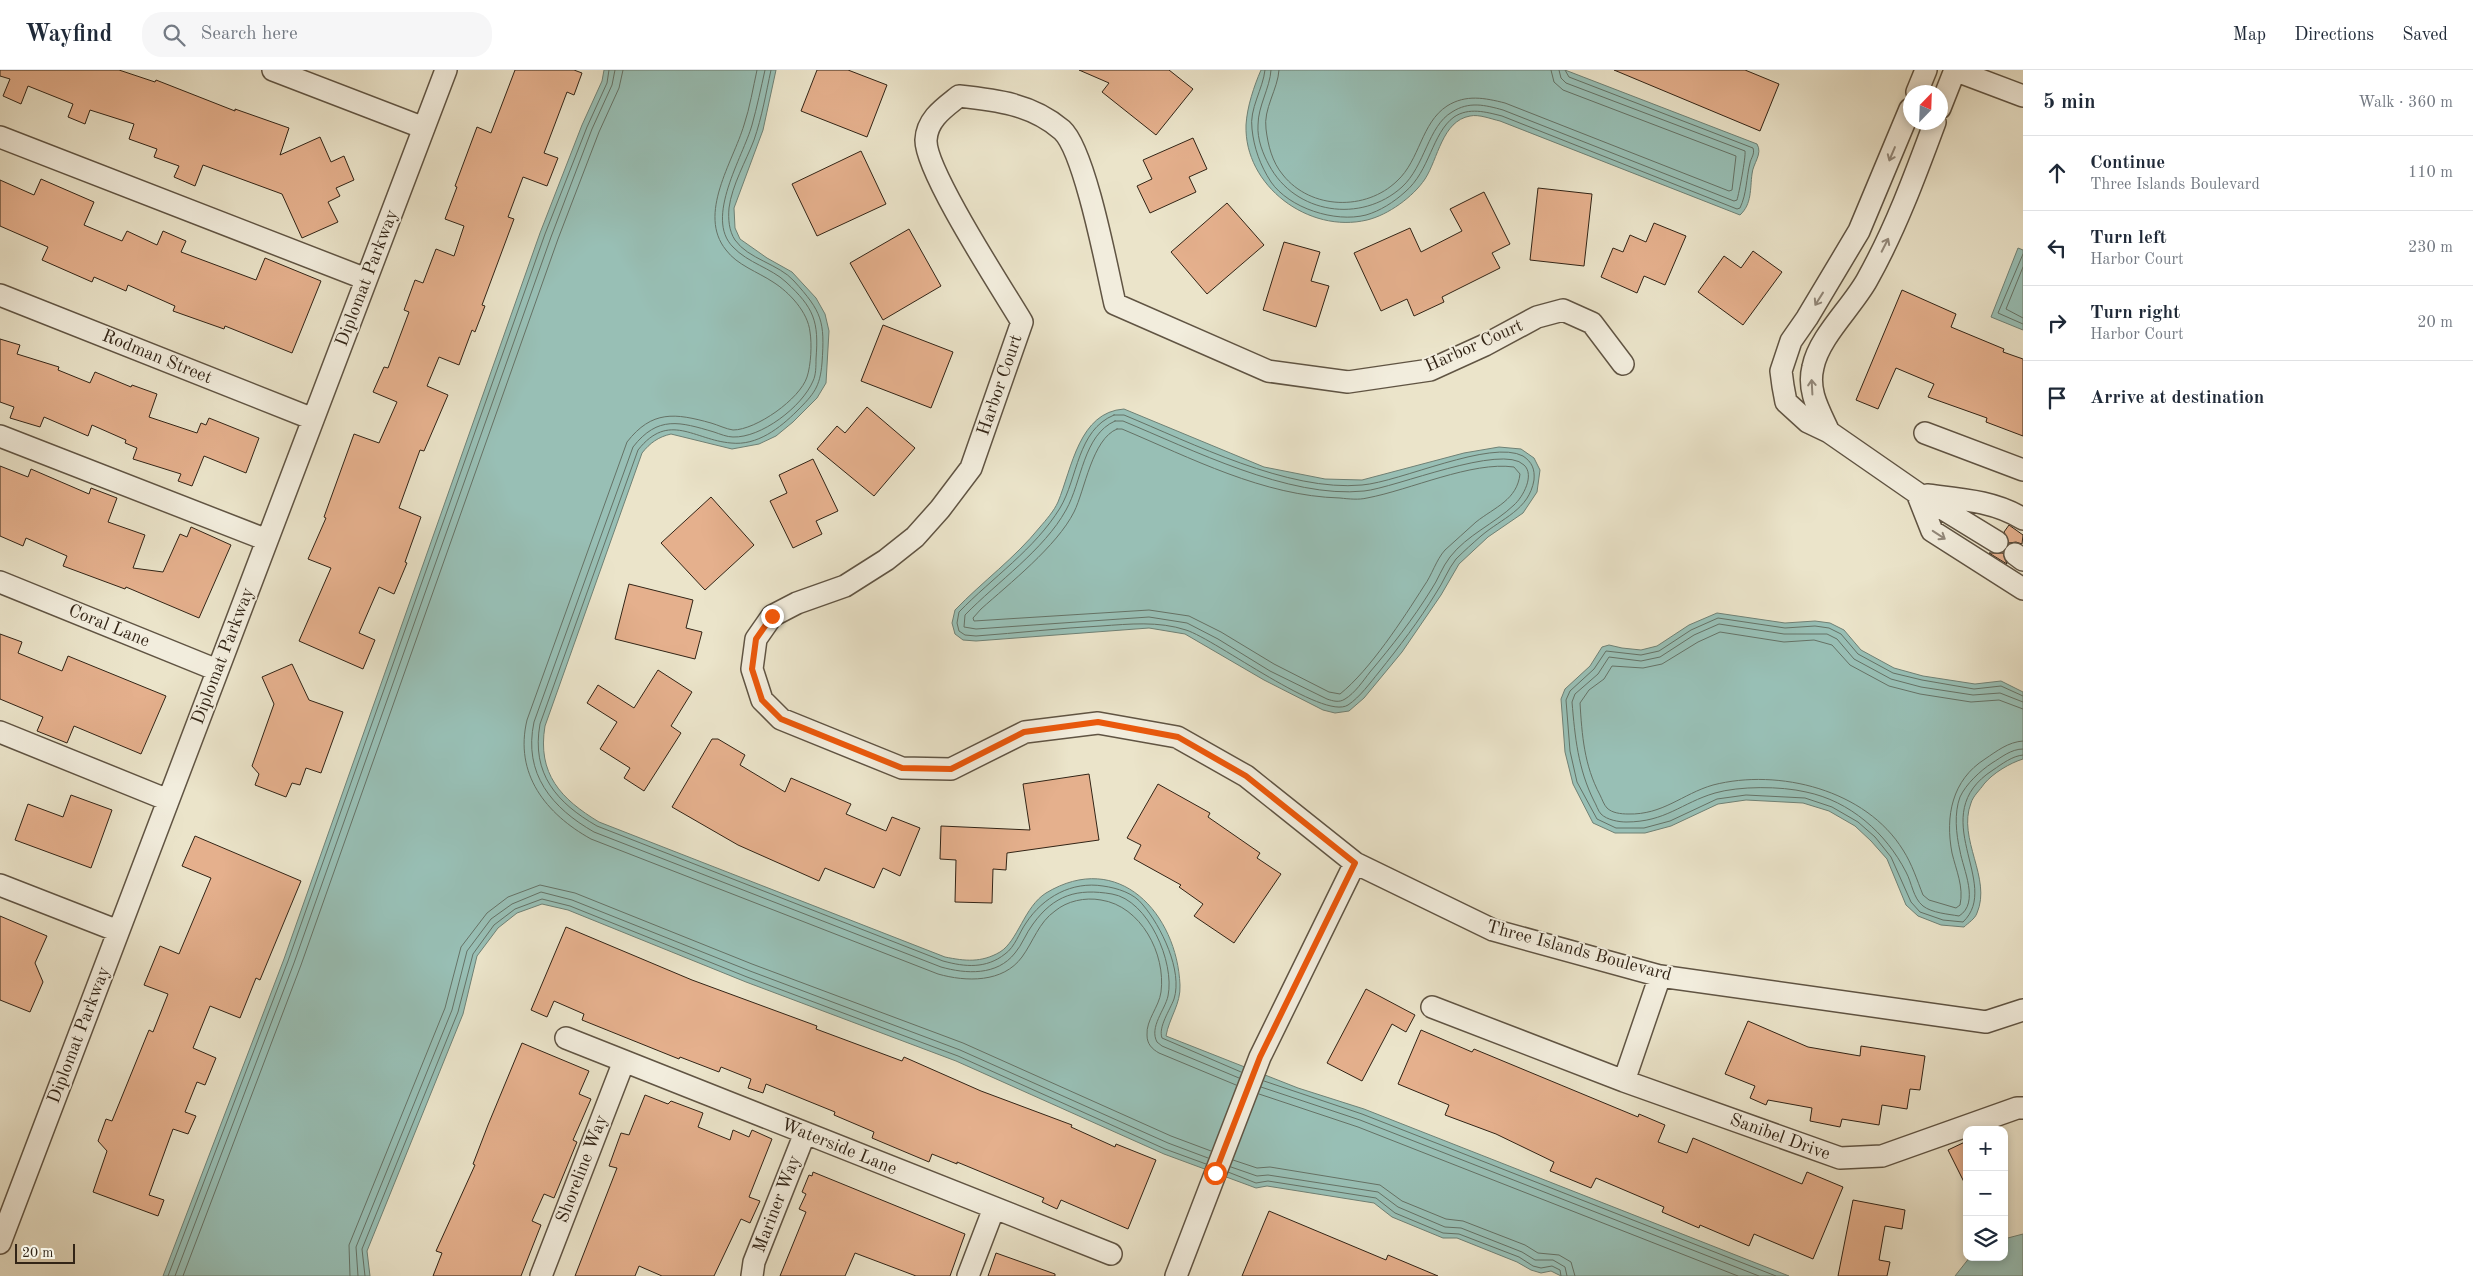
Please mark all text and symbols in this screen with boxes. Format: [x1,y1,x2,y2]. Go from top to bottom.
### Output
search box [142,12,492,57]
icon: search [160,21,188,49]
text: Wayfind [25,23,112,47]
text: Search here [200,25,298,44]
text: Map [2233,26,2266,44]
text: Directions [2294,26,2374,44]
text: Saved [2402,26,2448,44]
north arrow [1903,85,1948,130]
text: 5 min [2043,92,2096,113]
text: Walk · 360 m [2358,95,2453,111]
one-way arrow [1887,146,1897,161]
text: Continue [2090,154,2165,173]
icon: ahead [2043,159,2071,187]
text: 110 m [2408,165,2453,181]
text: Three Islands Boulevard [2090,177,2260,193]
street label: Diplomat Parkway [333,207,402,349]
text: Turn left [2090,229,2167,248]
icon: left [2043,234,2071,262]
one-way arrow [1880,237,1890,252]
text: 230 m [2408,240,2453,256]
text: Harbor Court [2090,252,2184,268]
one-way arrow [1814,291,1824,305]
text: Turn right [2090,304,2180,323]
icon: right [2043,309,2071,337]
text: 20 m [2417,315,2453,331]
street label: Harbor Court [1422,316,1526,376]
street label: Rodman Street [99,327,215,387]
text: Harbor Court [2090,327,2184,343]
street label: Harbor Court [974,332,1026,438]
one-way arrow [1807,379,1816,395]
icon: arrive [2043,384,2071,412]
text: Arrive at destination [2090,389,2264,408]
one-way arrow [1932,530,1946,540]
street label: Diplomat Parkway [189,585,258,727]
street label: Coral Lane [66,602,152,650]
route end [761,605,784,628]
street label: Three Islands Boulevard [1484,918,1674,984]
street label: Diplomat Parkway [45,964,114,1106]
street label: Sanibel Drive [1727,1111,1833,1163]
street label: Shoreline Way [553,1112,611,1226]
street label: Waterside Lane [779,1116,899,1178]
map controls [1963,1126,2008,1261]
button: + [1963,1126,2008,1171]
street label: Mariner Way [750,1152,804,1255]
route start [1204,1162,1227,1185]
button: − [1963,1171,2008,1216]
button: layers [1963,1216,2008,1261]
scale bar [15,1241,75,1264]
text: 20 m [22,1246,53,1260]

